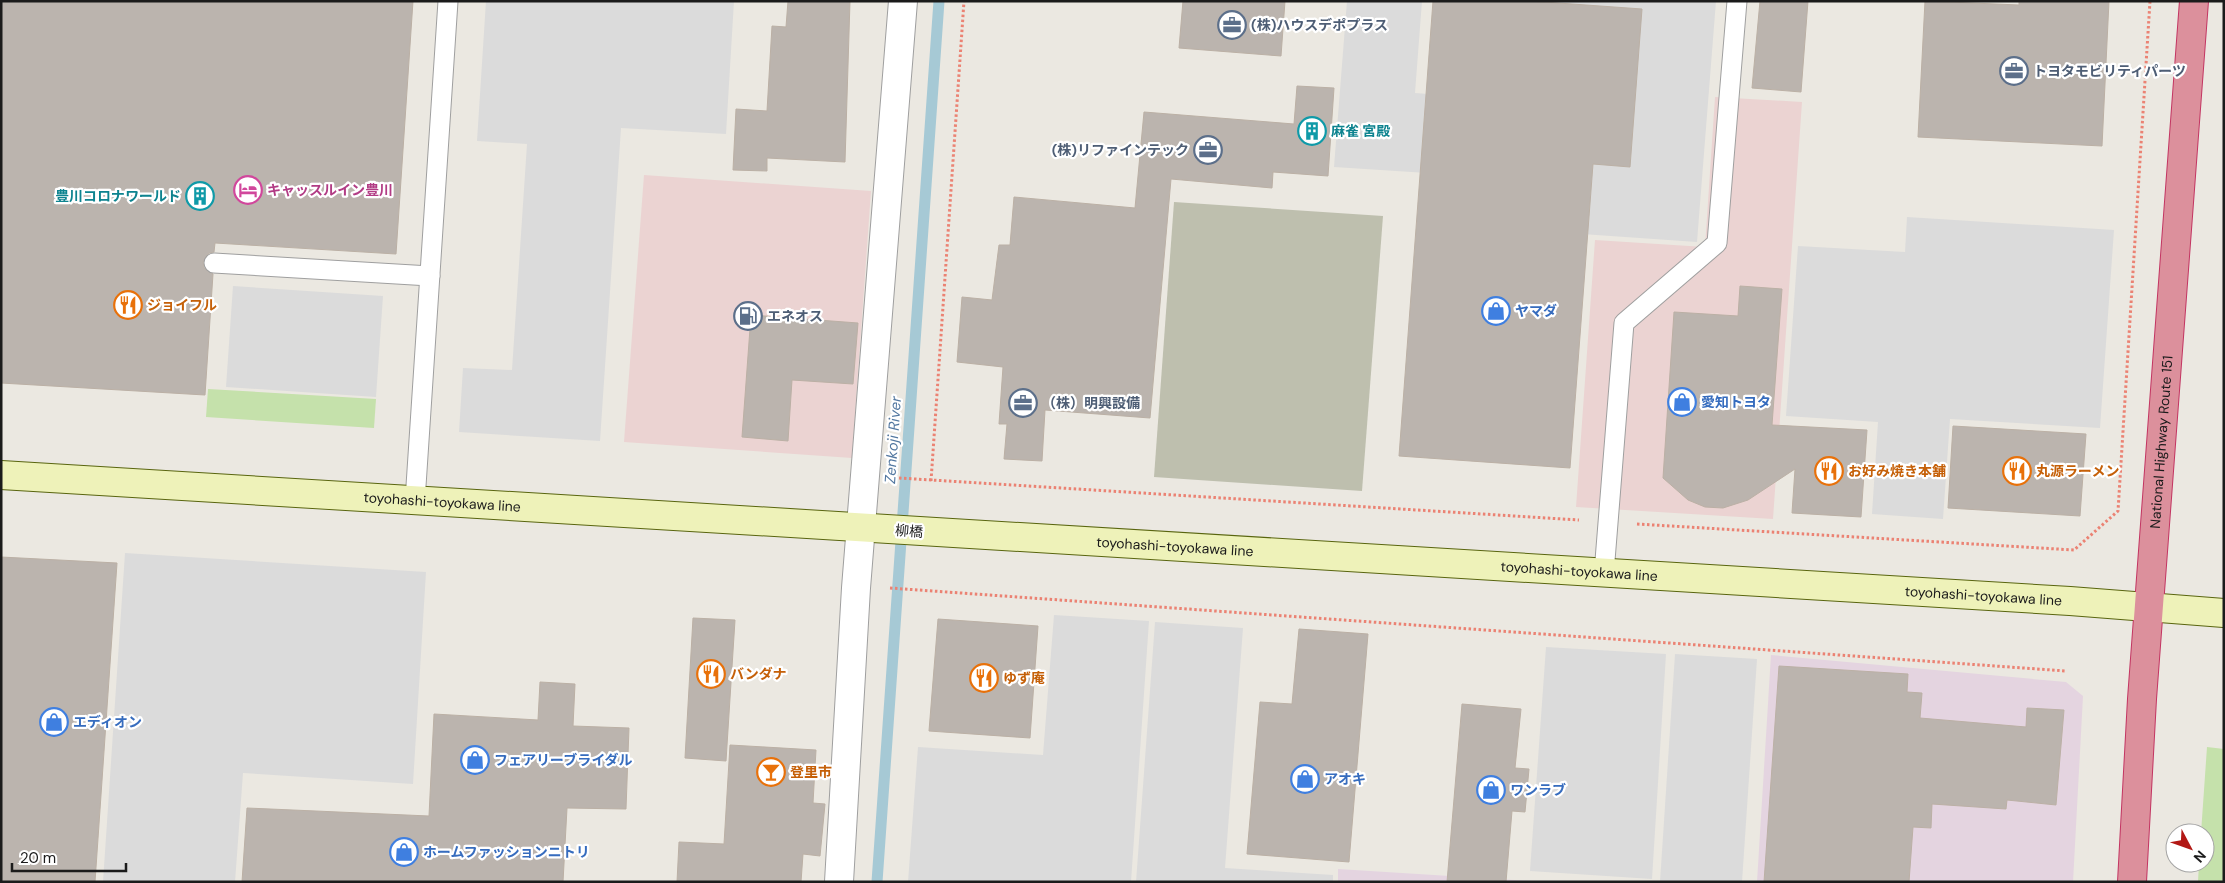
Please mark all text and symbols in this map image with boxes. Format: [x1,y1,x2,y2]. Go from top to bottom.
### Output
office icon: (株)ハウスデポプラス [1217,10,1247,40]
place label: (株)ハウスデポプラス [1251,16,1388,34]
office icon: トヨタモビリティパーツ [1999,56,2029,86]
place label: トヨタモビリティパーツ [2033,62,2186,80]
building icon: 麻雀 宮殿 [1297,116,1327,146]
place label: 麻雀 宮殿 [1331,122,1390,140]
office icon: (株)リファインテック [1193,135,1223,165]
place label: (株)リファインテック [1052,141,1189,159]
hotel icon: キャッスルイン豊川 [233,175,263,205]
building icon: 豊川コロナワールド [185,181,215,211]
place label: キャッスルイン豊川 [267,181,393,199]
place label: 豊川コロナワールド [55,187,181,205]
restaurant icon: ジョイフル [113,290,143,320]
place label: ジョイフル [147,296,217,314]
shop icon: ヤマダ [1481,296,1511,326]
fuel station icon: エネオス [733,301,763,331]
place label: ヤマダ [1515,302,1557,320]
place label: エネオス [767,307,823,325]
street label: National Highway Route 151 [2146,355,2177,529]
shop icon: 愛知トヨタ [1667,387,1697,417]
office icon: （株）明興設備 [1008,388,1038,418]
place label: 愛知トヨタ [1701,393,1771,411]
place label: （株）明興設備 [1042,394,1140,412]
water label: Zenkoji River [880,395,906,484]
restaurant icon: お好み焼き本舗 [1814,456,1844,486]
restaurant icon: 丸源ラーメン [2002,456,2032,486]
place label: お好み焼き本舗 [1848,462,1946,480]
place label: 丸源ラーメン [2036,462,2119,480]
street label: toyohashi-toyokawa line [363,488,521,516]
street label: 柳橋 [894,521,924,541]
street label: toyohashi-toyokawa line [1096,533,1254,560]
street label: toyohashi-toyokawa line [1500,557,1658,585]
street label: toyohashi-toyokawa line [1904,582,2063,609]
restaurant icon: バンダナ [696,659,726,689]
restaurant icon: ゆず庵 [969,663,999,693]
place label: バンダナ [730,665,787,683]
place label: ゆず庵 [1003,669,1045,687]
shop icon: エディオン [39,707,69,737]
place label: エディオン [73,713,142,731]
shop icon: フェアリーブライダル [460,745,490,775]
place label: フェアリーブライダル [494,751,633,769]
bar icon: 登里市 [756,757,786,787]
place label: 登里市 [790,763,832,781]
shop icon: アオキ [1290,764,1320,794]
place label: アオキ [1324,770,1366,788]
shop icon: ワンラブ [1476,775,1506,805]
place label: ワンラブ [1510,781,1566,799]
north arrow [2165,823,2215,873]
shop icon: ホームファッションニトリ [389,837,419,867]
scale bar [12,840,126,872]
place label: ホームファッションニトリ [423,843,590,861]
text: N [2190,847,2210,866]
text: 20 m [20,848,56,868]

